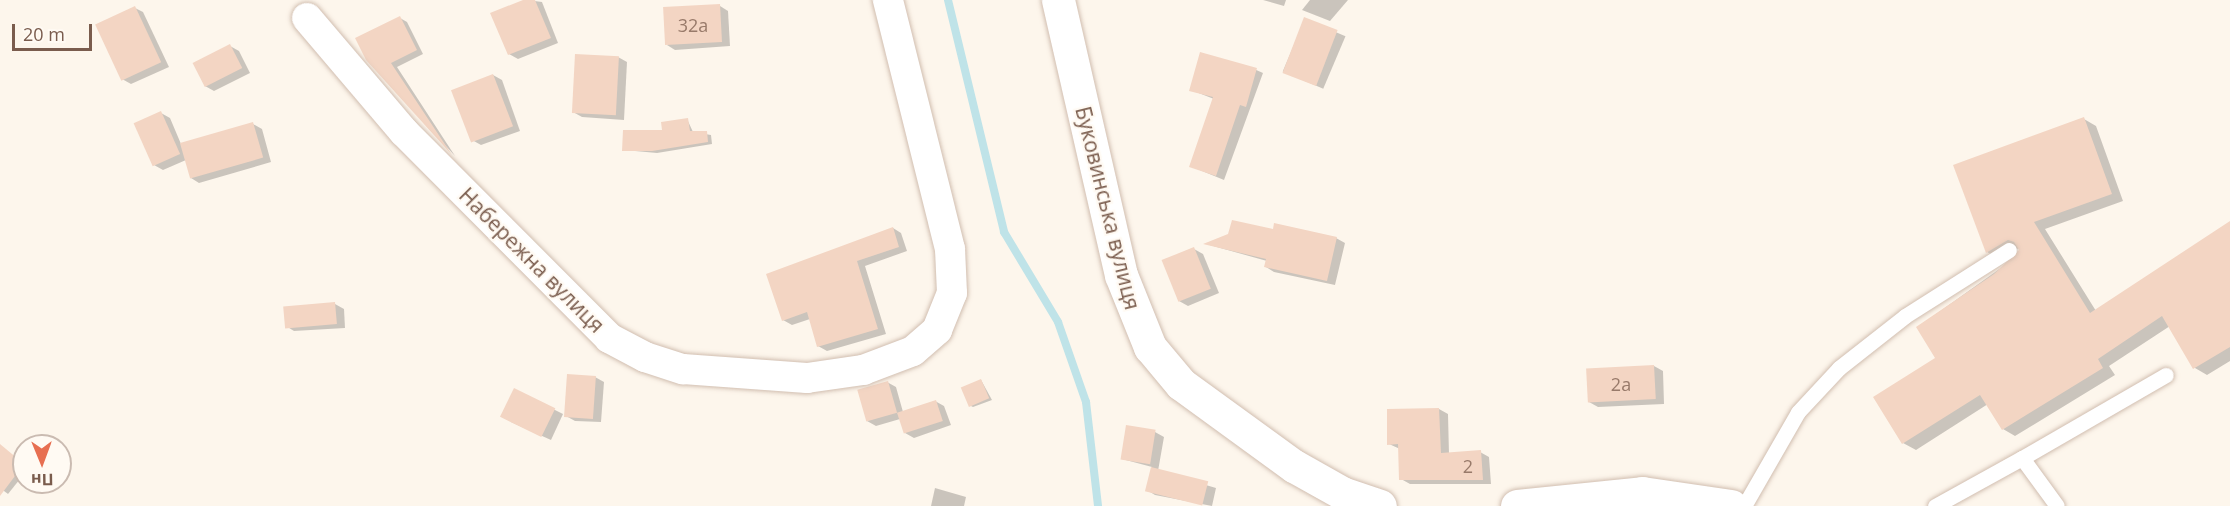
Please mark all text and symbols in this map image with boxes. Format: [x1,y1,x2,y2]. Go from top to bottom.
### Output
scale bar [15,12,94,50]
house number: 32а [678,14,708,36]
text: 20 m [23,22,65,46]
street label: Буковинська вулиця [1071,104,1145,312]
street label: Набережна вулиця [454,182,610,338]
house number: 2а [1611,373,1631,395]
north arrow [12,434,72,494]
house number: 2 [1463,455,1473,477]
text: Пн [31,469,54,491]

